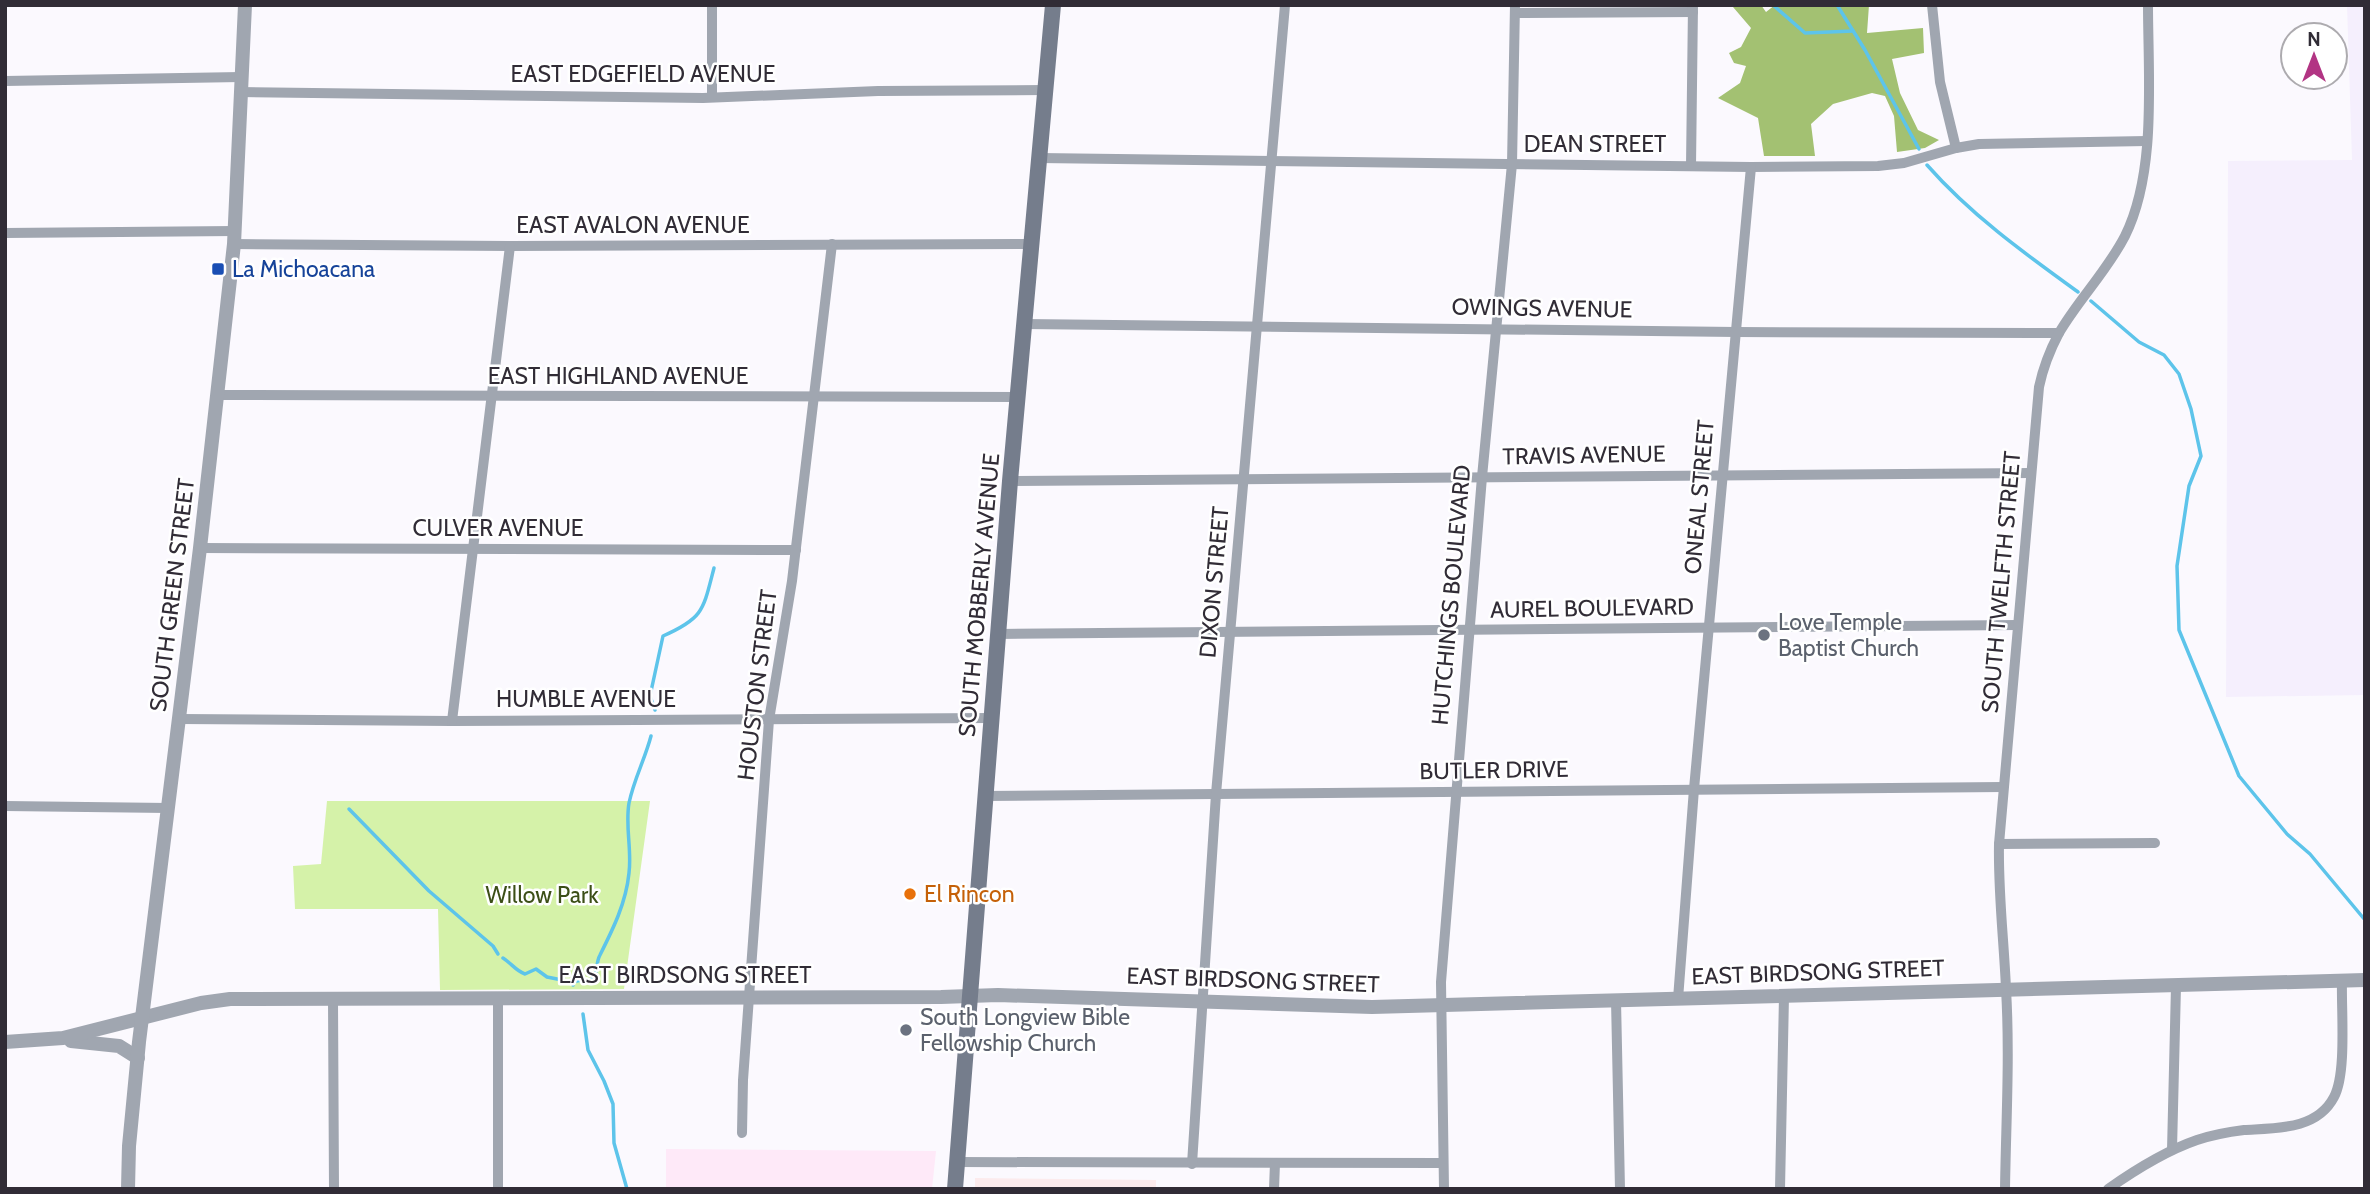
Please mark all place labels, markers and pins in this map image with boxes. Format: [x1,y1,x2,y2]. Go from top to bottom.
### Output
place label: La Michoacana [232,255,375,283]
marker: La Michoacana [210,261,226,277]
place label: Love Temple Baptist Church [1778,608,1919,662]
marker: Love Temple Baptist Church [1756,627,1772,643]
place label: El Rincon [924,880,1015,908]
marker: El Rincon [902,886,918,902]
place label: South Longview Bible Fellowship Church [920,1003,1130,1057]
marker: South Longview Bible Fellowship Church [898,1022,914,1038]

